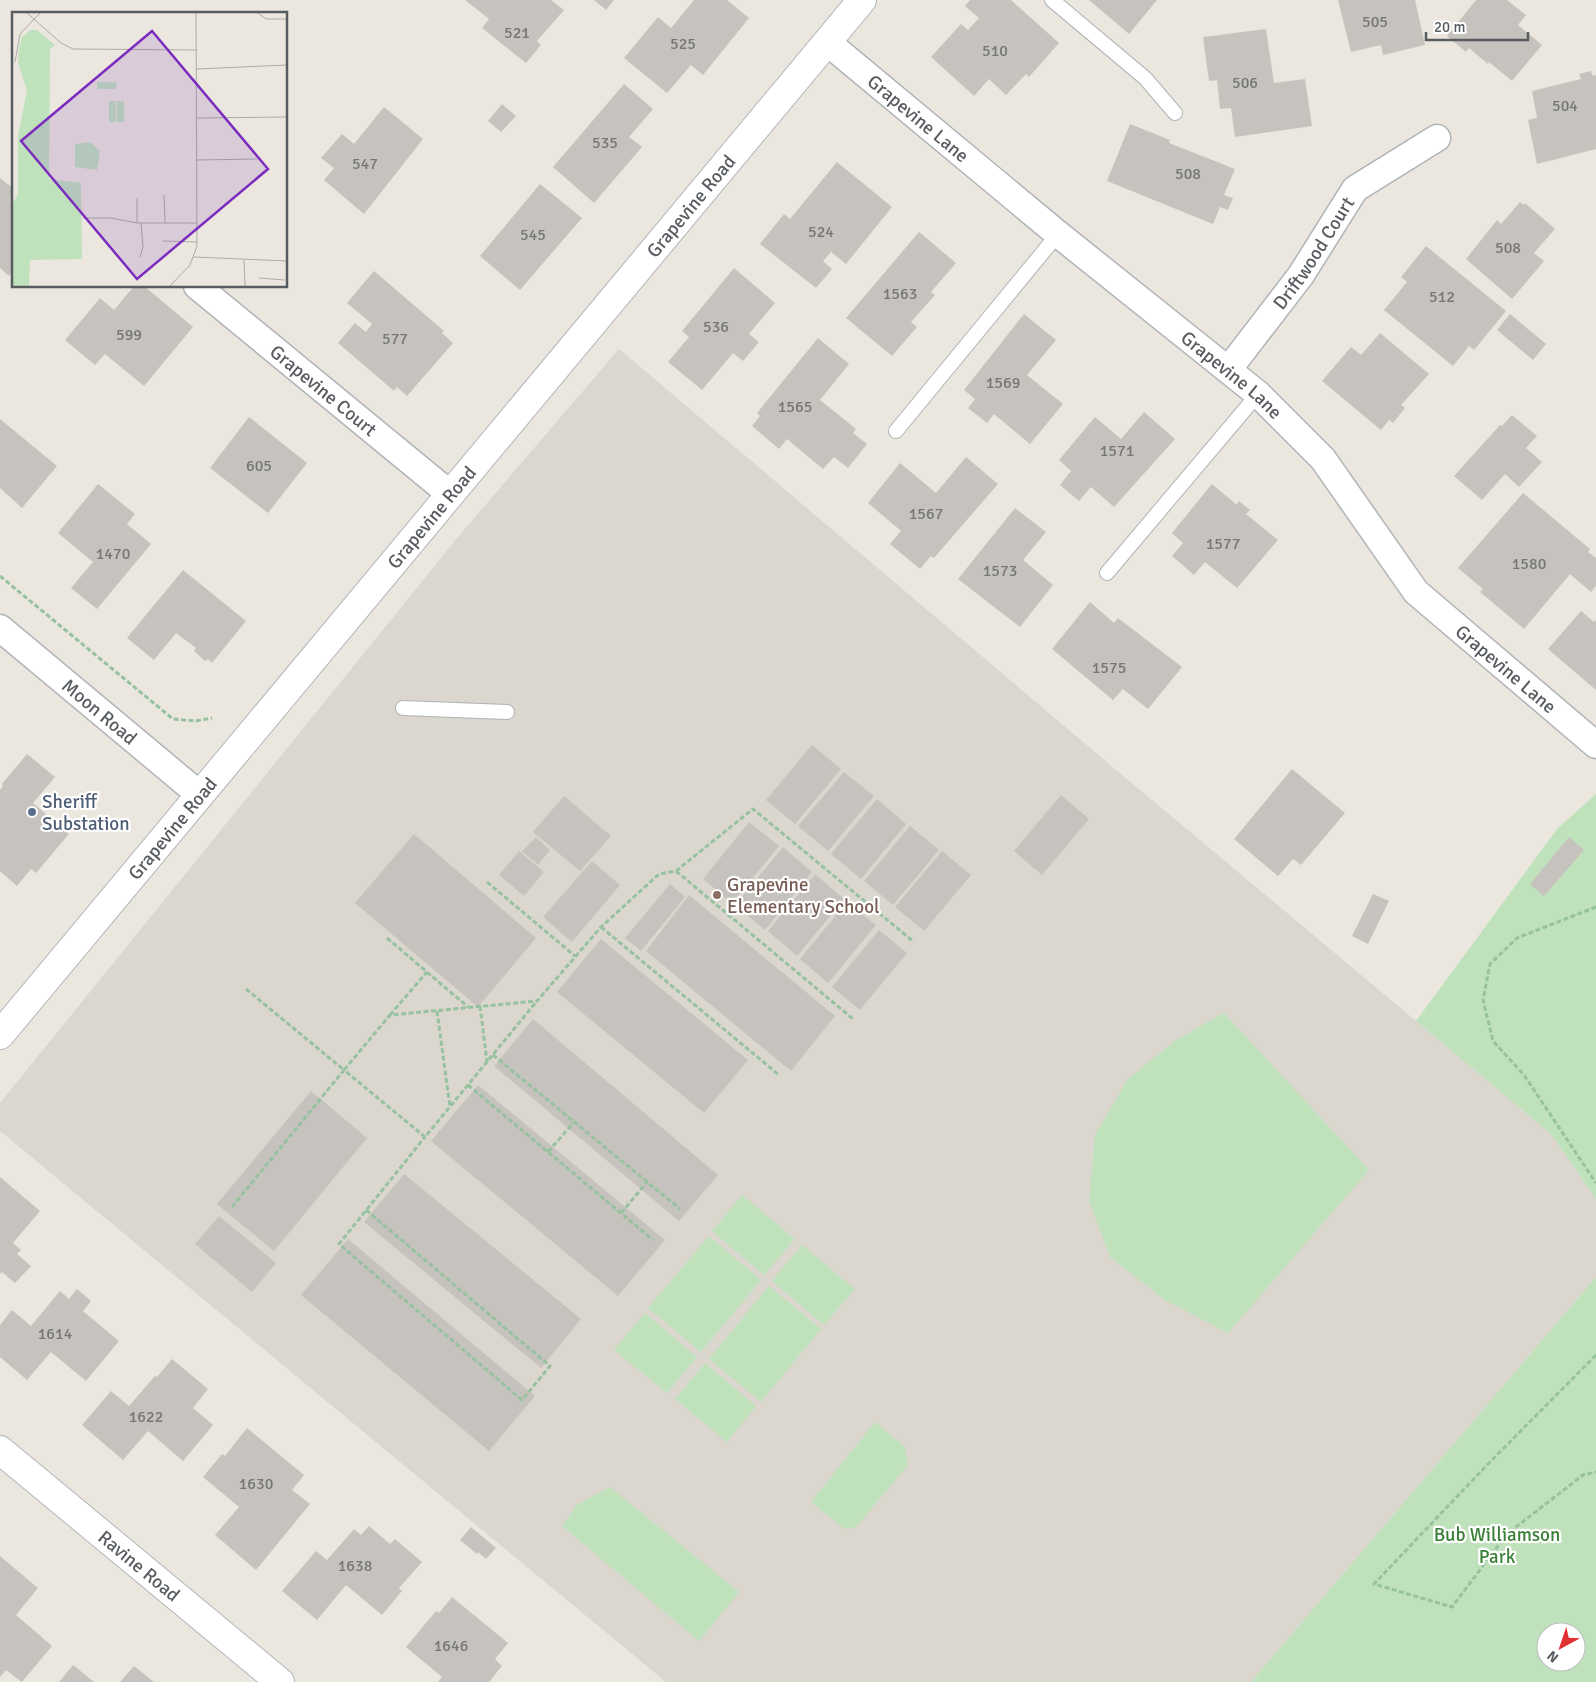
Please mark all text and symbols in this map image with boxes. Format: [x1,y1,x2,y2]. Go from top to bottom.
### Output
scale bar [1426,10,1528,42]
inset map [12,12,288,288]
house number: 505 [1362,12,1388,32]
text: 20 m [1434,18,1465,36]
house number: 521 [504,23,530,43]
house number: 525 [670,34,696,54]
house number: 510 [982,41,1008,61]
street label: Grapevine Lane [862,70,974,168]
house number: 506 [1232,73,1258,93]
house number: 504 [1552,96,1578,116]
house number: 535 [592,133,618,153]
street label: Grapevine Road [642,150,741,263]
house number: 547 [352,154,378,174]
house number: 508 [1175,164,1201,184]
street label: Driftwood Court [1268,192,1360,315]
house number: 524 [808,222,834,242]
house number: 545 [520,225,546,245]
house number: 508 [1495,238,1521,258]
house number: 1563 [883,284,917,304]
house number: 512 [1429,287,1455,307]
house number: 536 [703,317,729,337]
house number: 599 [116,325,142,345]
street label: Grapevine Lane [1176,326,1287,424]
house number: 577 [382,329,408,349]
street label: Grapevine Court [265,340,382,442]
house number: 1569 [986,373,1020,393]
house number: 1565 [778,397,812,417]
house number: 1571 [1100,441,1134,461]
house number: 605 [246,456,272,476]
street label: Grapevine Road [382,461,482,574]
house number: 1567 [909,504,943,524]
house number: 1577 [1206,534,1240,554]
house number: 1470 [96,544,130,564]
house number: 1580 [1512,554,1546,574]
house number: 1573 [983,561,1017,581]
street label: Grapevine Lane [1450,620,1561,719]
house number: 1575 [1092,658,1126,678]
street label: Moon Road [57,674,142,750]
street label: Grapevine Road [123,773,223,885]
place label: Sheriff Substation [42,790,130,836]
marker: Sheriff Substation [26,806,38,818]
place label: Grapevine Elementary School [727,873,880,919]
marker: Grapevine Elementary School [711,889,723,901]
house number: 1614 [38,1324,73,1344]
house number: 1622 [129,1407,163,1427]
house number: 1630 [239,1474,273,1494]
park label: Bub Williamson Park [1434,1523,1560,1569]
street label: Ravine Road [93,1525,184,1607]
house number: 1638 [338,1556,372,1576]
north arrow [1536,1622,1586,1672]
house number: 1646 [434,1636,468,1656]
text: N [1544,1647,1562,1666]

